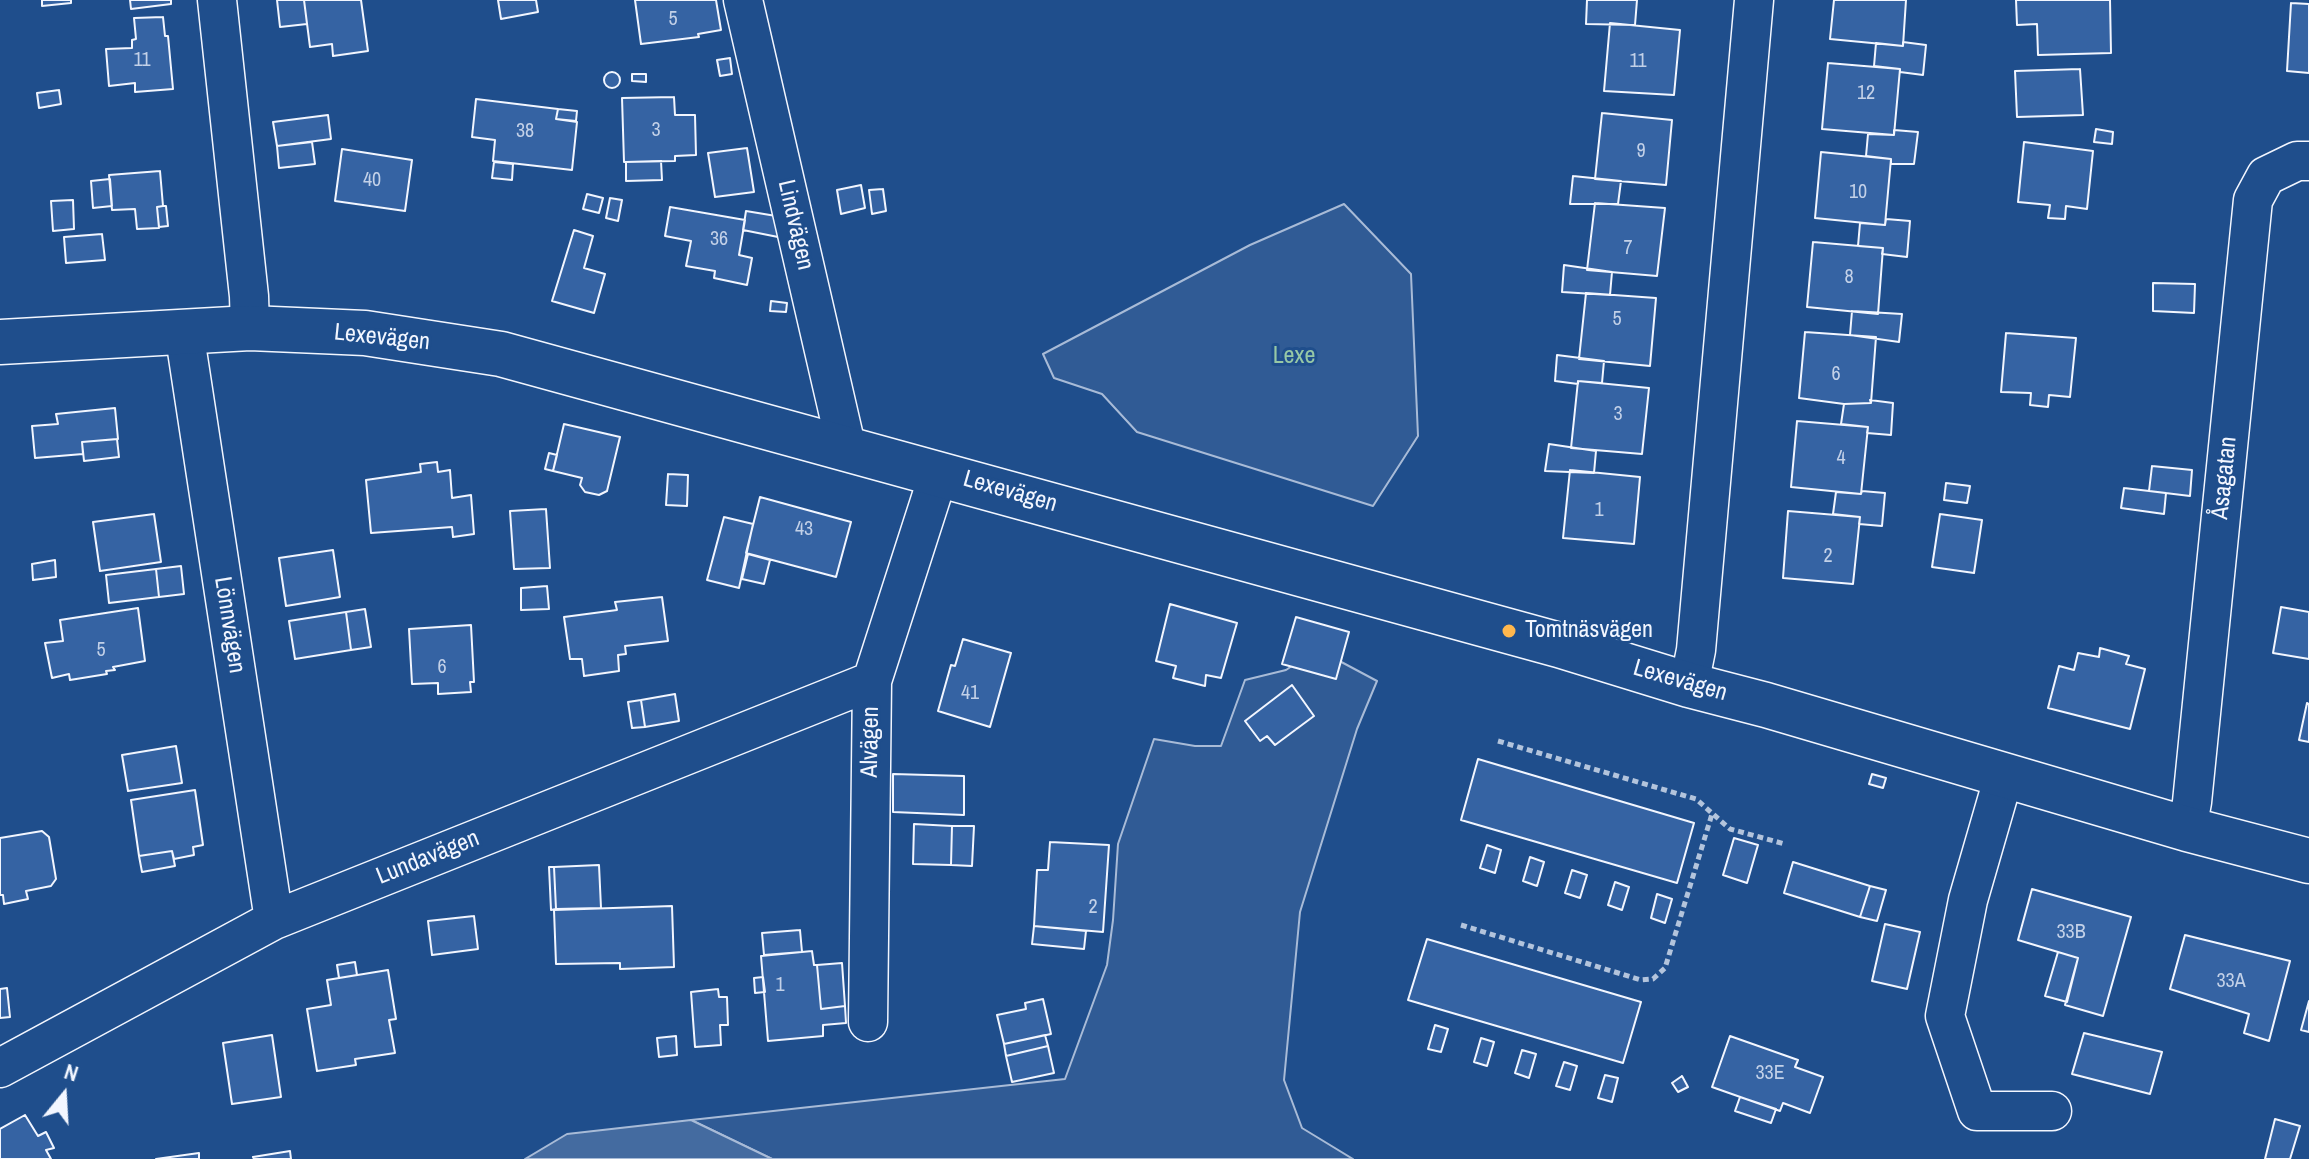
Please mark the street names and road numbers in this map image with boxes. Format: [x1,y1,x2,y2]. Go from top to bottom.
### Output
street label: Lindvägen [771,177,819,273]
street label: Lexevägen [333,319,431,357]
street label: Åsagatan [2206,435,2244,521]
street label: Lexevägen [960,465,1060,519]
street label: Lönnvägen [207,575,251,675]
street label: Lexevägen [1630,654,1730,708]
street label: Alvägen [856,706,886,778]
street label: Lundavägen [372,824,484,892]

